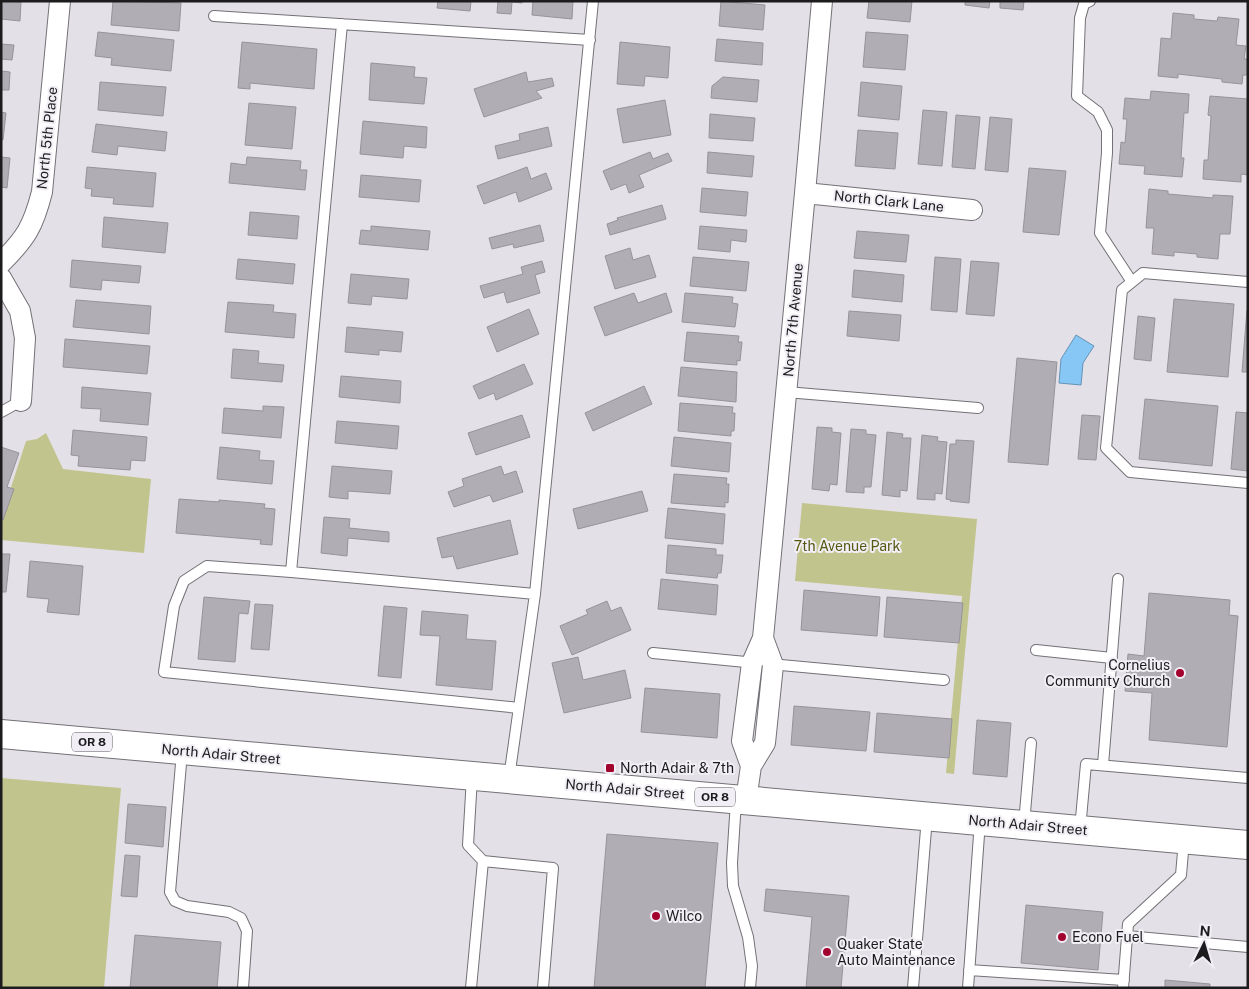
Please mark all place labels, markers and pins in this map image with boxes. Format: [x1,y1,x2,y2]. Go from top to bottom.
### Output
place label: Cornelius Community Church [1045,657,1170,689]
marker: Cornelius Community Church [1174,667,1186,679]
place label: North Adair & 7th [620,760,734,776]
marker: North Adair & 7th [604,762,616,774]
place label: Wilco [666,908,702,924]
marker: Wilco [650,910,662,922]
place label: Econo Fuel [1072,929,1144,945]
marker: Econo Fuel [1056,931,1068,943]
place label: Quaker State Auto Maintenance [837,936,955,968]
marker: Quaker State Auto Maintenance [821,946,833,958]

